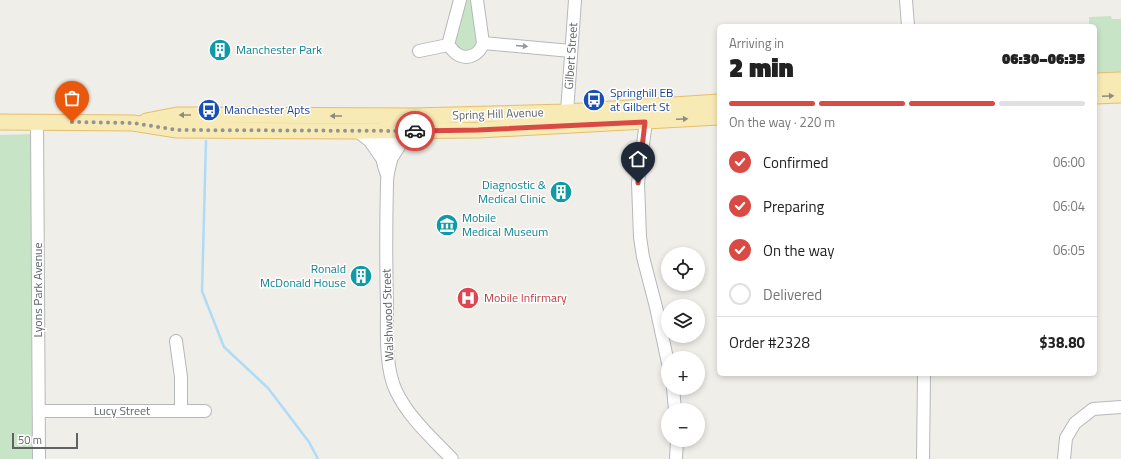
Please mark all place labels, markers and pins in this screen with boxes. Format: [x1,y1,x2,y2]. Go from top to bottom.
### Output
building icon: Manchester Park [207,37,233,63]
place label: Manchester Park [236,40,322,59]
pin [55,81,89,122]
place label: Springhill EB at Gilbert St [610,83,674,116]
bus stop icon: Springhill EB at Gilbert St [581,87,607,113]
bus stop icon: Manchester Apts [196,97,222,123]
place label: Manchester Apts [224,100,311,119]
pin [621,142,655,183]
place label: Diagnostic & Medical Clinic [478,175,547,208]
building icon: Diagnostic & Medical Clinic [548,179,574,205]
place label: Mobile Medical Museum [462,208,548,241]
museum icon: Mobile Medical Museum [434,212,460,238]
place label: Ronald McDonald House [260,259,346,292]
building icon: Ronald McDonald House [348,263,374,289]
hospital icon: Mobile Infirmary [455,285,481,311]
place label: Mobile Infirmary [484,288,567,307]

